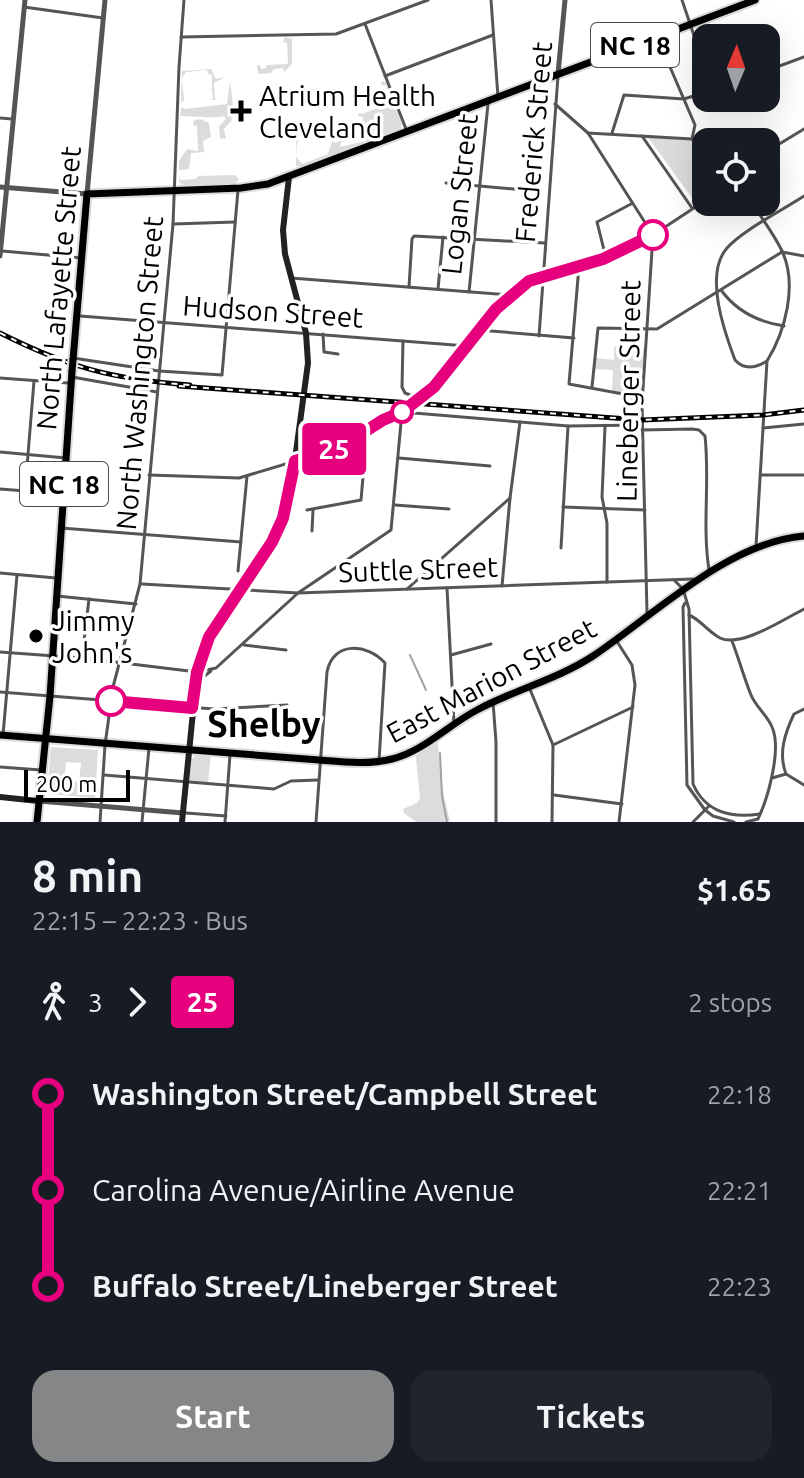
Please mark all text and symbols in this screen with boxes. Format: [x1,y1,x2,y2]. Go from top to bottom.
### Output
road number: NC 18 [591,23,679,67]
north arrow [692,24,780,112]
map controls [692,24,780,216]
street label: Frederick Street [509,40,557,244]
place label: Atrium Health Cleveland [259,80,436,143]
marker: Atrium Health Cleveland [230,100,252,122]
street label: Logan Street [435,112,483,276]
button: locate [692,128,780,216]
street label: North Lafayette Street [30,145,86,431]
street label: North Washington Street [110,215,168,531]
unlabelled marker [638,220,668,250]
street label: Lineberger Street [611,280,645,502]
street label: Hudson Street [182,289,364,333]
unlabelled marker [391,401,413,423]
line badge: 25 [298,423,370,475]
text: 25 [318,433,350,464]
road number: NC 18 [20,462,108,506]
street label: Suttle Street [337,551,499,587]
place label: Jimmy John's [52,605,134,668]
street label: East Marion Street [381,612,601,748]
marker: Jimmy John's [27,627,45,645]
unlabelled marker [96,686,126,716]
district label: Shelby [207,703,321,744]
scale bar [24,766,130,802]
text: 200 m [36,771,97,796]
text: 8 min [32,851,143,900]
text: $1.65 [697,873,772,907]
text: 22:15 – 22:23 · Bus [32,906,248,935]
icon: walk [32,980,76,1024]
icon: forward [115,980,159,1024]
text: 25 [187,986,218,1017]
text: 3 [88,988,103,1017]
text: 2 stops [688,988,772,1017]
text: Washington Street/Campbell Street [92,1077,597,1111]
text: 22:18 [707,1080,772,1109]
text: Carolina Avenue/Airline Avenue [92,1173,515,1207]
text: 22:21 [707,1176,772,1205]
text: Buffalo Street/Lineberger Street [92,1269,558,1303]
text: 22:23 [707,1272,772,1301]
button: Start [32,1370,394,1462]
button: Tickets [410,1370,772,1462]

